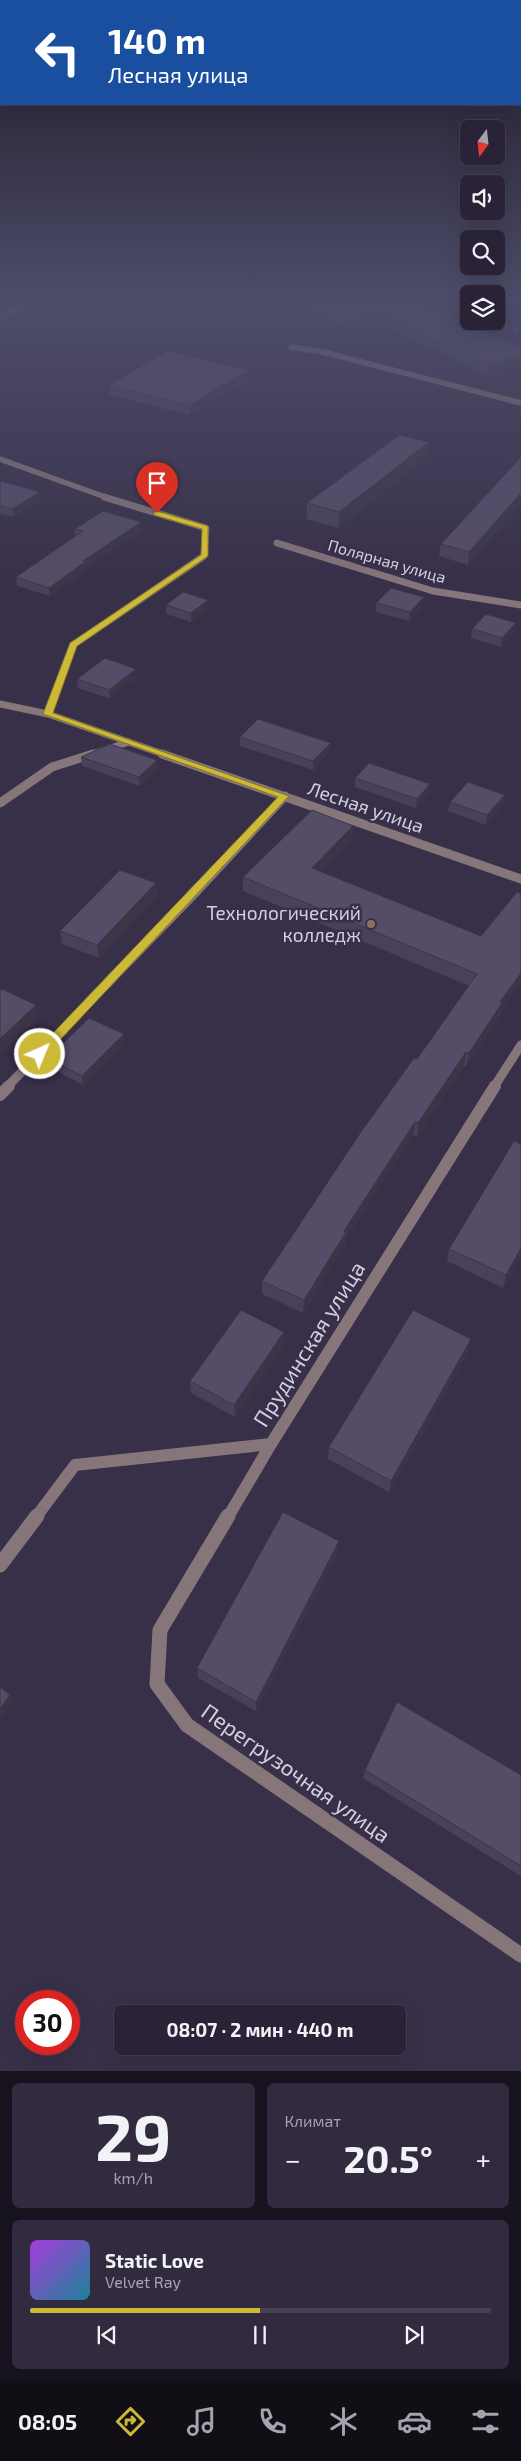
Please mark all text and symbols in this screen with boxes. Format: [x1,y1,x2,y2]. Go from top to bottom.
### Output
text: 140 m [108,19,206,61]
icon: left [25,20,90,85]
text: Лесная улица [108,61,248,87]
north arrow [460,120,505,165]
map controls [460,120,505,330]
button: sound [460,175,505,220]
button: search [460,230,505,275]
button: layers [460,285,505,330]
pin [136,462,178,513]
icon: arrive [143,469,171,497]
street label: Полярная улица [326,535,448,587]
street label: Лесная улица [305,776,427,838]
place label: Технологический колледж [207,901,361,946]
marker: Технологический колледж [365,918,377,930]
position arrow [13,1027,65,1079]
street label: Прудинская улица [247,1256,370,1431]
street label: Перегрузочная улица [197,1697,396,1848]
speed limit sign: 30 [15,1990,80,2055]
text: 08:07 · 2 мин · 440 m [167,2018,353,2041]
text: 29 [95,2096,171,2174]
text: Климат [285,2111,341,2130]
text: 20.5° [344,2135,433,2181]
text: − [285,2142,301,2176]
text: + [476,2142,491,2176]
text: km/h [113,2168,153,2187]
text: Static Love [105,2249,204,2272]
text: Velvet Ray [105,2272,181,2291]
icon: previous [93,2321,121,2349]
icon: pause [246,2321,274,2349]
icon: next [400,2321,428,2349]
icon: directions [113,2404,148,2439]
icon: music [184,2404,219,2439]
icon: phone [255,2404,290,2439]
icon: climate [326,2404,361,2439]
icon: car [397,2404,432,2439]
icon: filters [468,2404,503,2439]
text: 08:05 [18,2408,77,2434]

